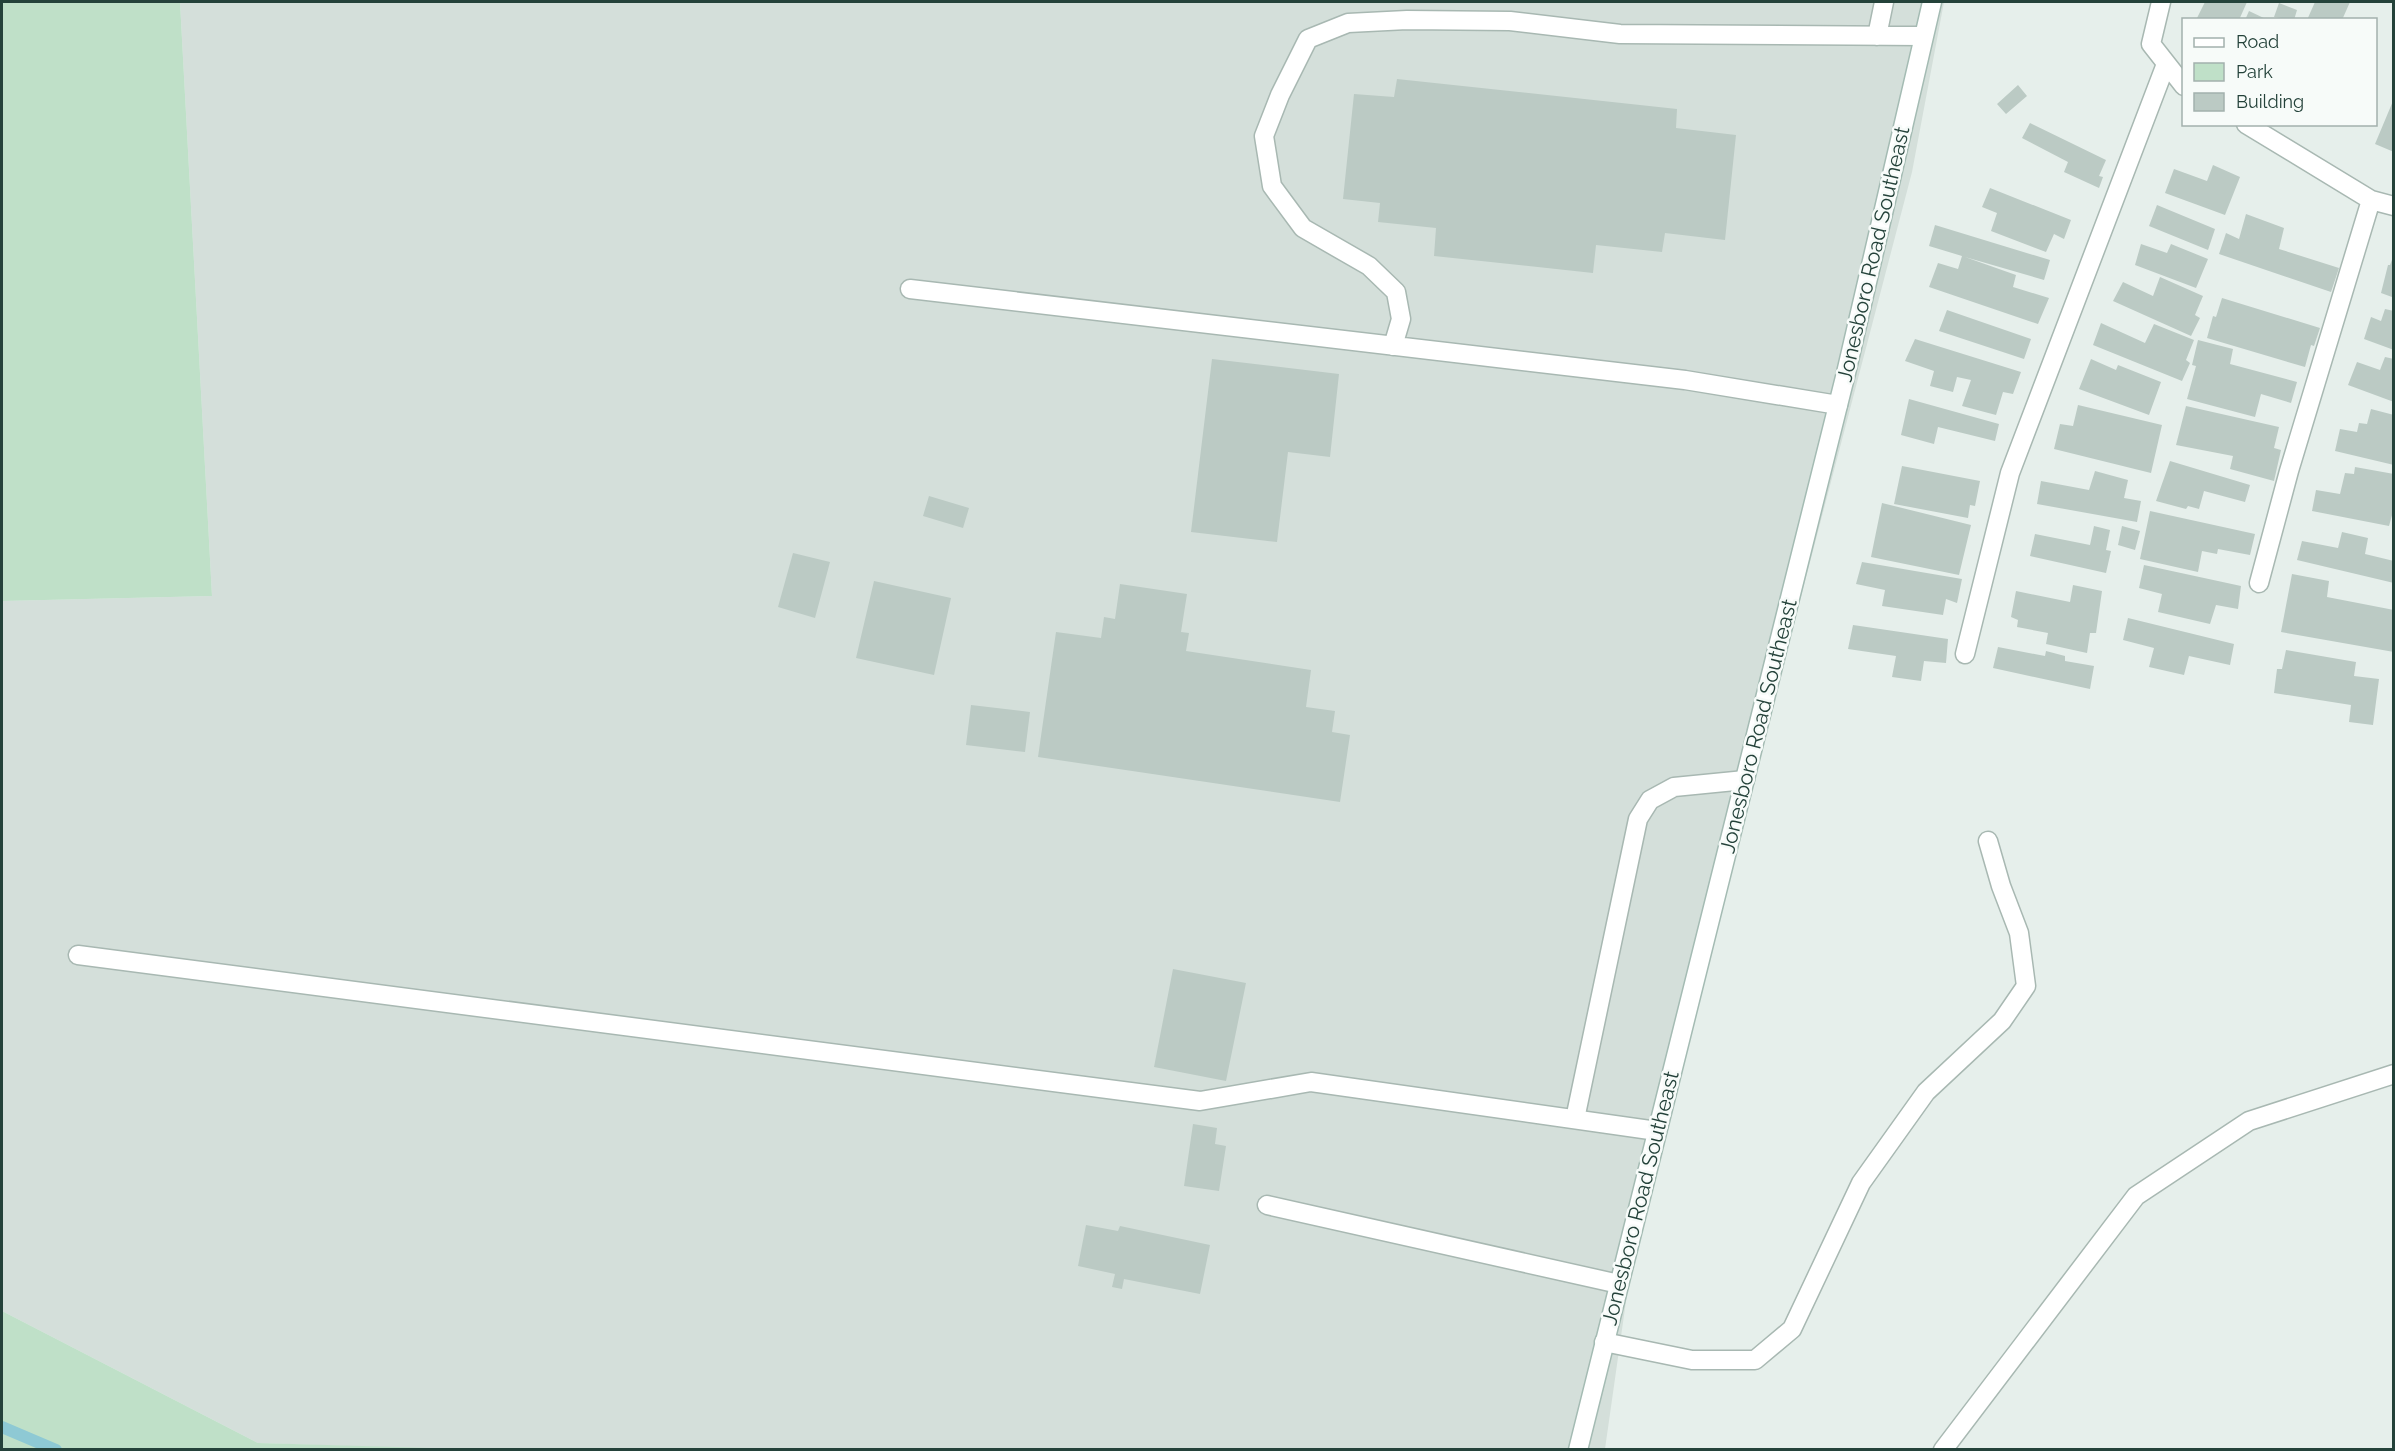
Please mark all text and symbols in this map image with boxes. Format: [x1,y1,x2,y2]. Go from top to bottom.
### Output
legend [2182,18,2377,126]
text: Road [2236,31,2279,52]
text: Park [2236,61,2273,82]
text: Building [2236,91,2304,112]
street label: Jonesboro Road Southeast [1831,124,1915,384]
street label: Jonesboro Road Southeast [1714,596,1802,856]
street label: Jonesboro Road Southeast [1596,1068,1684,1328]

